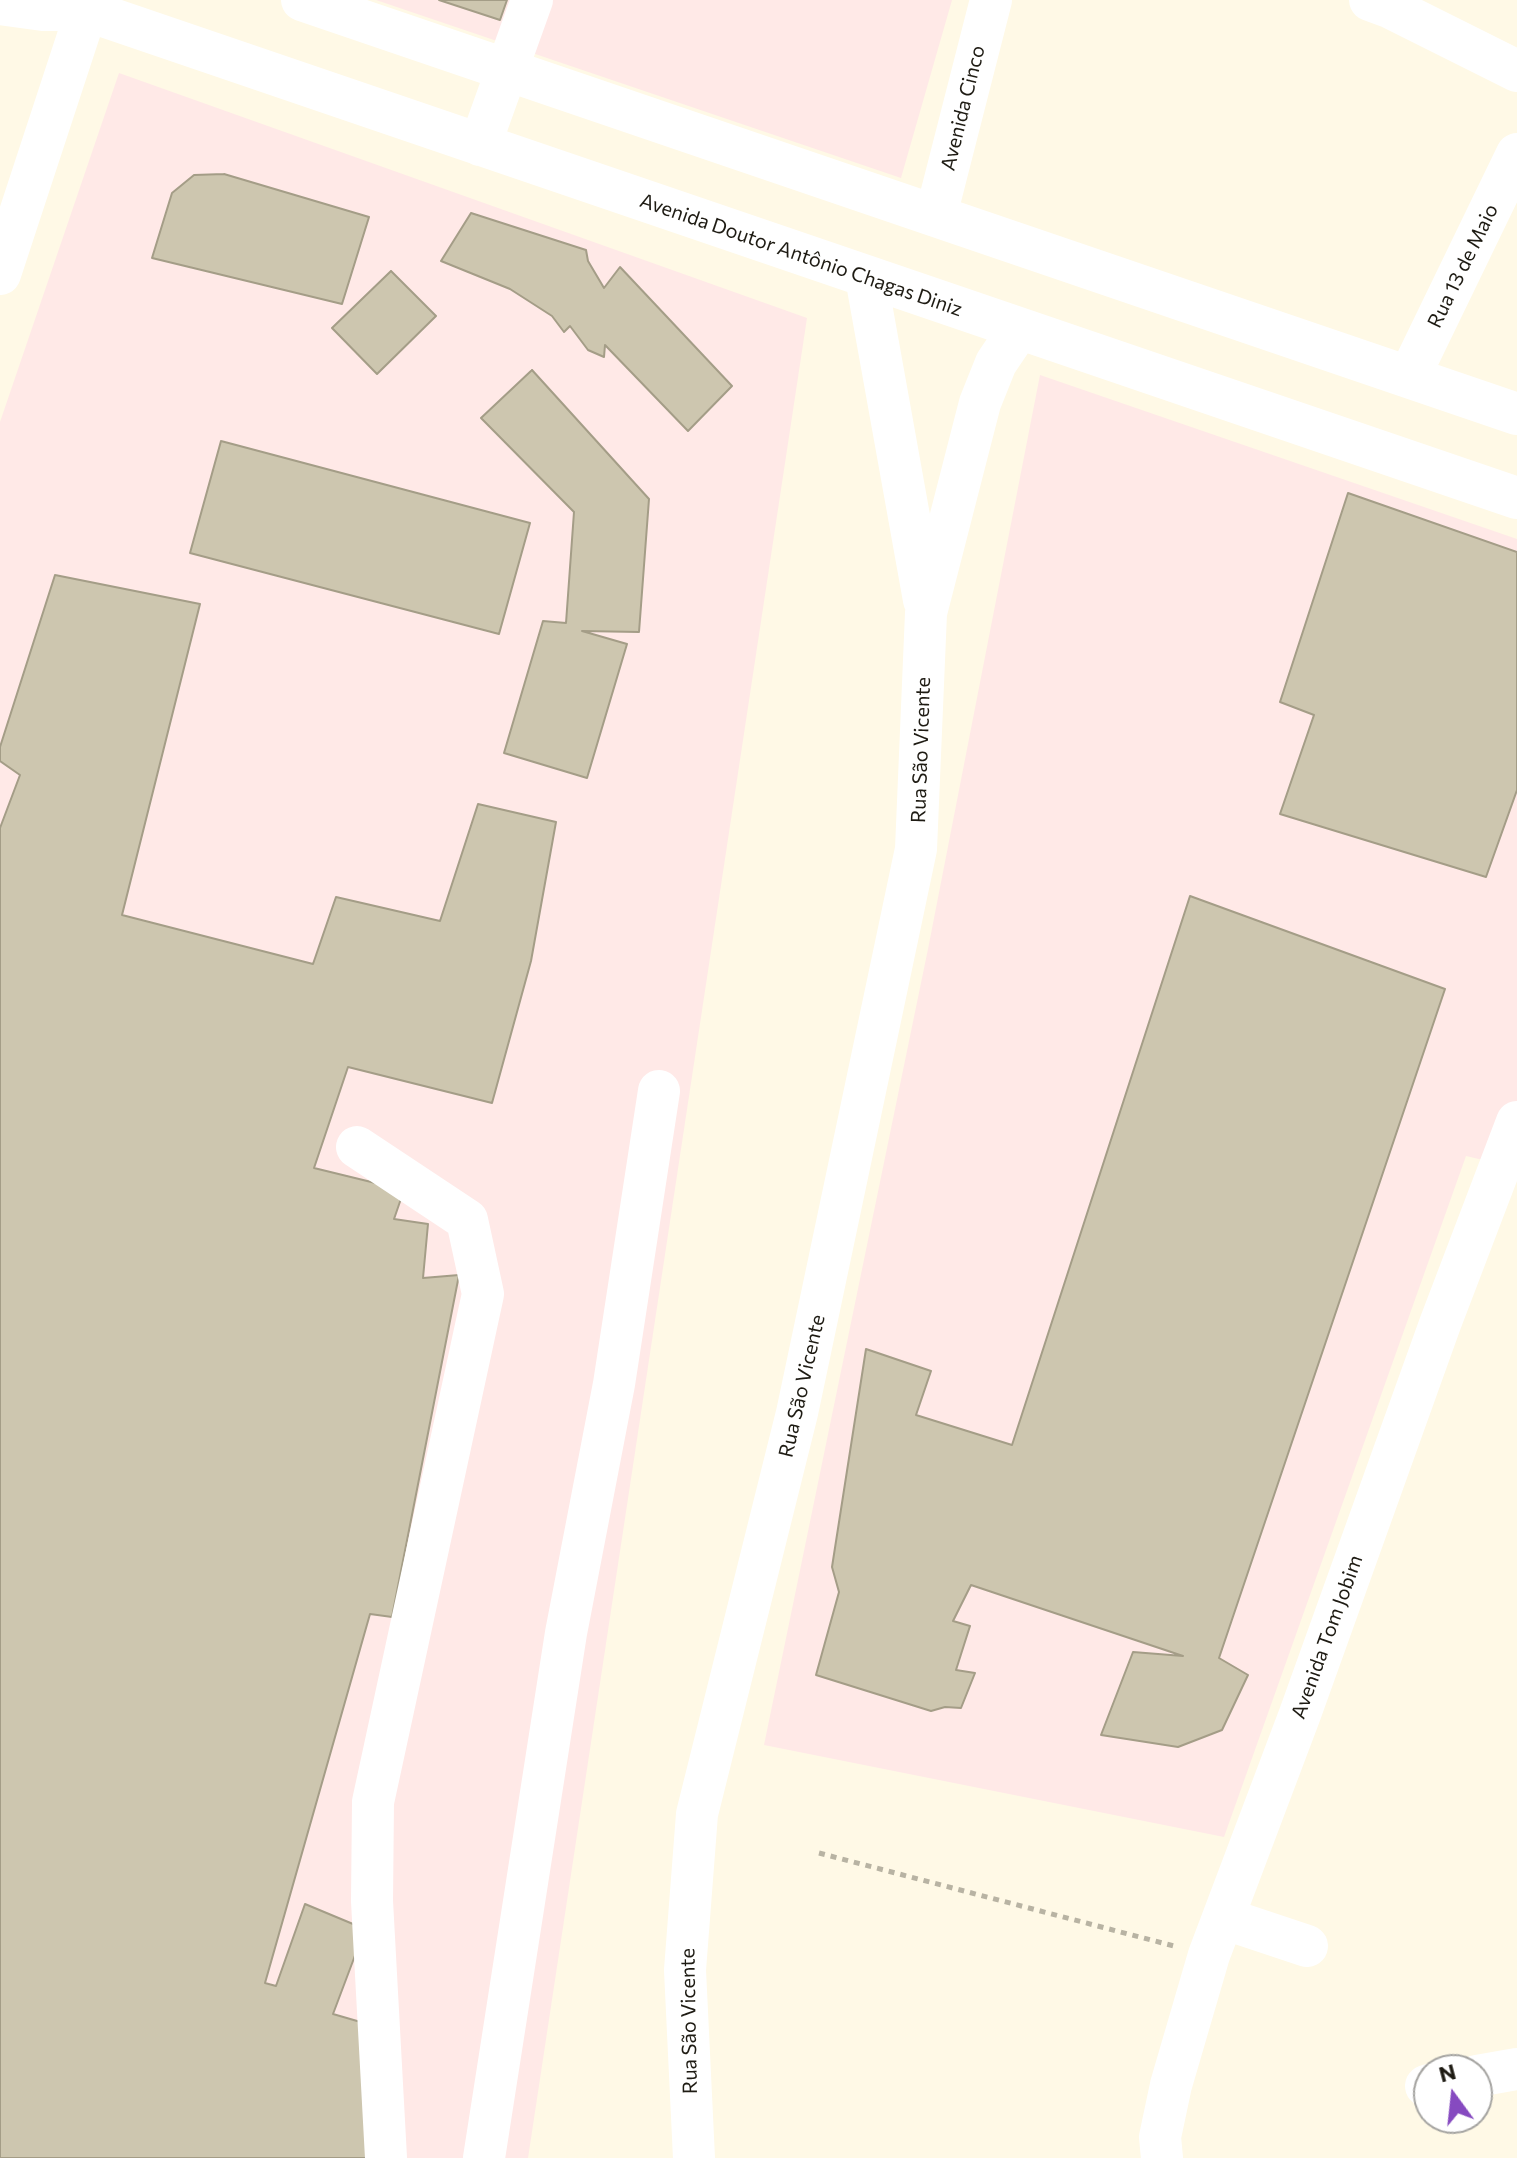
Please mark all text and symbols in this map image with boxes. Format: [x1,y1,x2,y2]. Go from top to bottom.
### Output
street label: Avenida Cinco [936,43,990,173]
street label: Avenida Doutor Antônio Chagas Diniz [637,188,965,322]
street label: Rua 13 de Maio [1423,200,1503,332]
street label: Rua São Vicente [906,677,936,823]
street label: Rua São Vicente [774,1312,830,1460]
street label: Avenida Tom Jobim [1286,1552,1368,1722]
street label: Rua São Vicente [676,1948,702,2094]
north arrow [1413,2054,1493,2134]
text: N [1436,2057,1459,2087]

